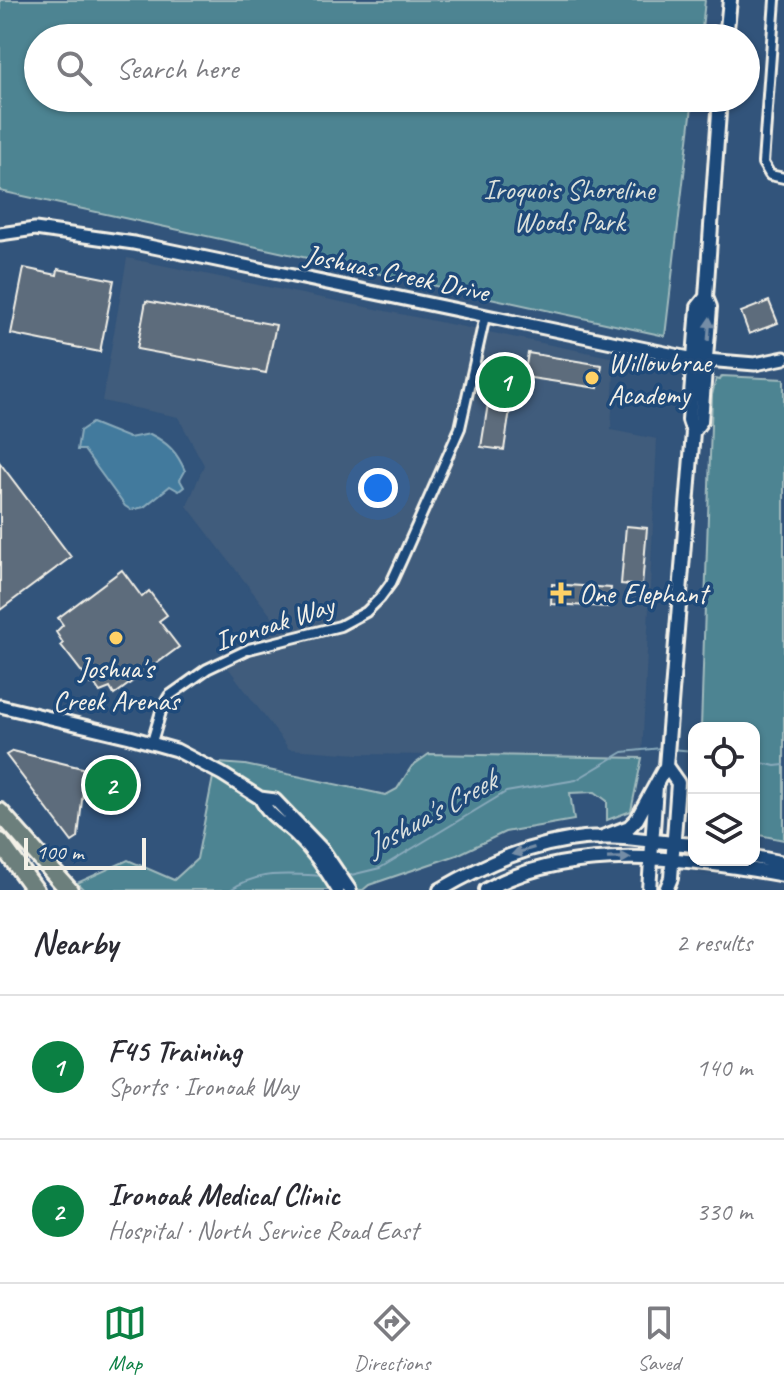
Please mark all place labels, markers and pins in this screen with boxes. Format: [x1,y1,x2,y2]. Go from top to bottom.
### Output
place label: Willowbrae Academy [608,345,713,412]
pin: 1 [479,352,531,412]
marker: Willowbrae Academy [583,369,601,387]
place label: One Elephant [579,576,711,611]
marker: One Elephant [550,582,572,604]
marker: Joshua's Creek Arenas [107,629,125,647]
place label: Joshua's Creek Arenas [53,651,182,718]
pin: 2 [85,755,137,815]

